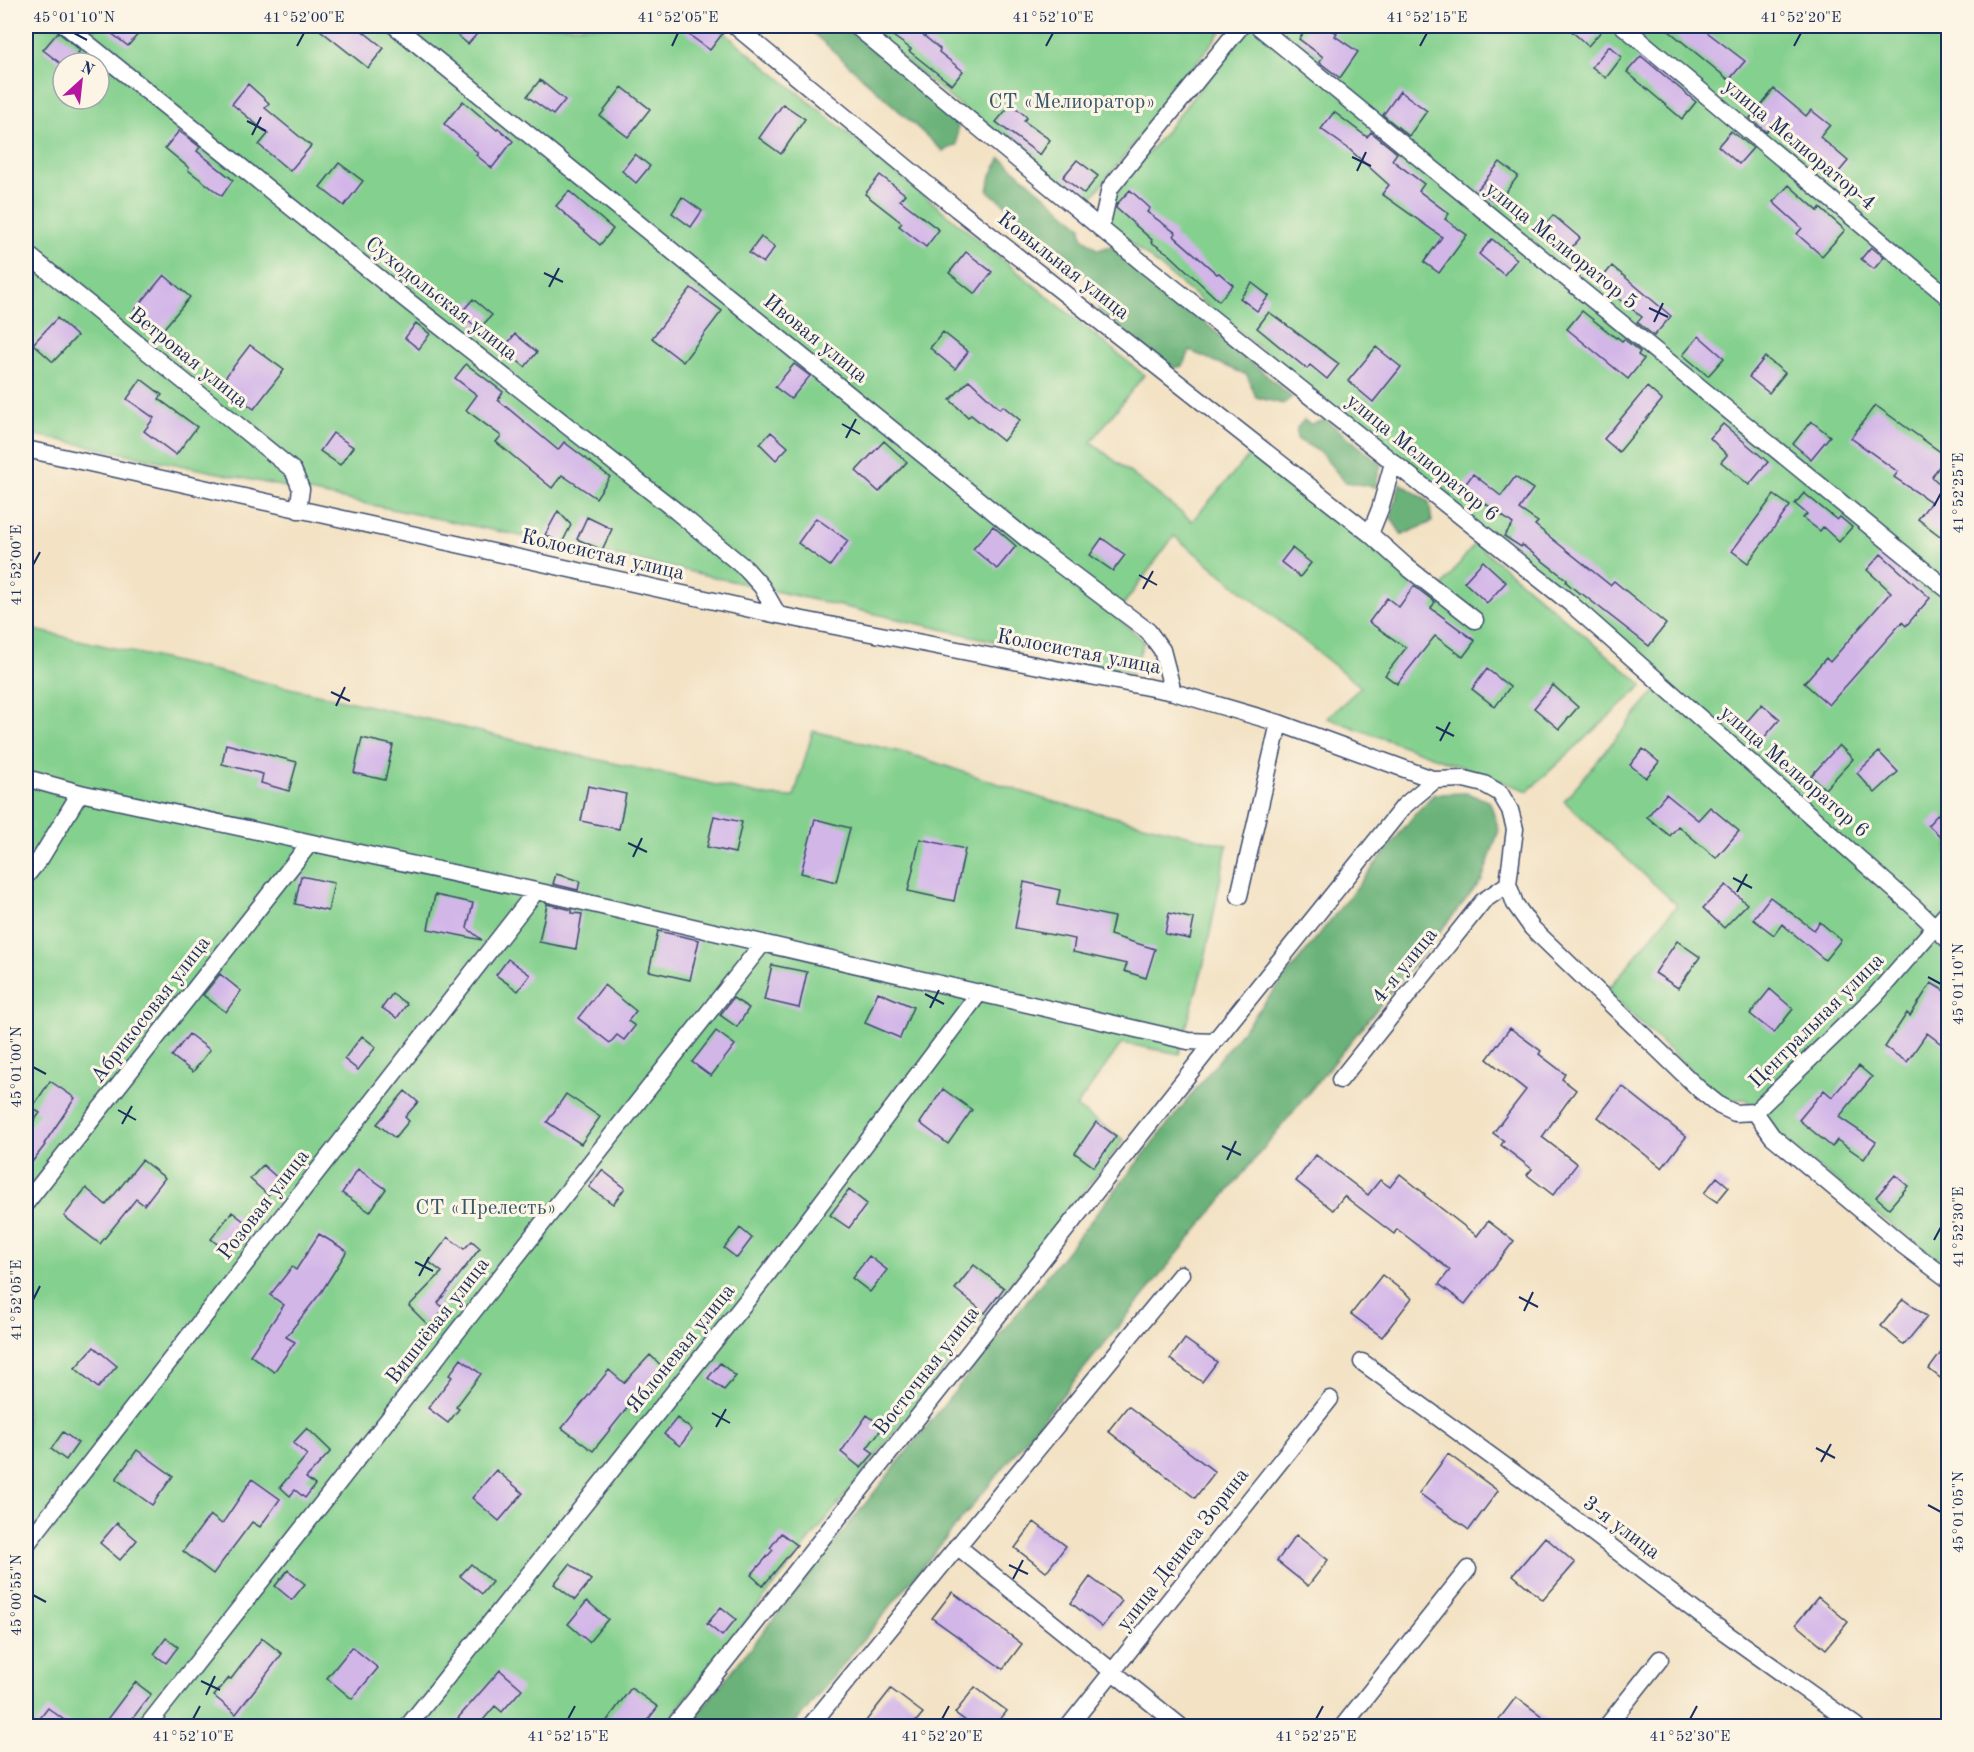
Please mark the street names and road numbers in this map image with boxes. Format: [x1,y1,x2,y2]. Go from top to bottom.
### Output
street label: улица Мелиоратор-4 [1719,76,1879,215]
street label: улица Мелиоратор 5 [1481,178,1641,314]
street label: Ковыльная улица [993,208,1133,324]
street label: Суходольская улица [361,233,521,365]
street label: Ивовая улица [759,291,871,387]
street label: Ветровая улица [125,304,252,412]
street label: улица Мелиоратор 6 [1342,390,1502,526]
street label: Колосистая улица [519,526,686,584]
street label: Колосистая улица [995,626,1163,679]
street label: улица Мелиоратор 6 [1716,702,1872,842]
street label: 4-я улица [1369,924,1442,1008]
street label: Абрикосовая улица [87,932,215,1087]
street label: Центральная улица [1746,950,1888,1092]
street label: Розовая улица [215,1146,314,1264]
street label: Вишнёвая улица [383,1254,494,1388]
street label: Яблоневая улица [623,1280,739,1417]
street label: Восточная улица [870,1302,984,1439]
street label: улица Дениса Зорина [1113,1464,1253,1635]
street label: 3-я улица [1579,1493,1664,1564]

